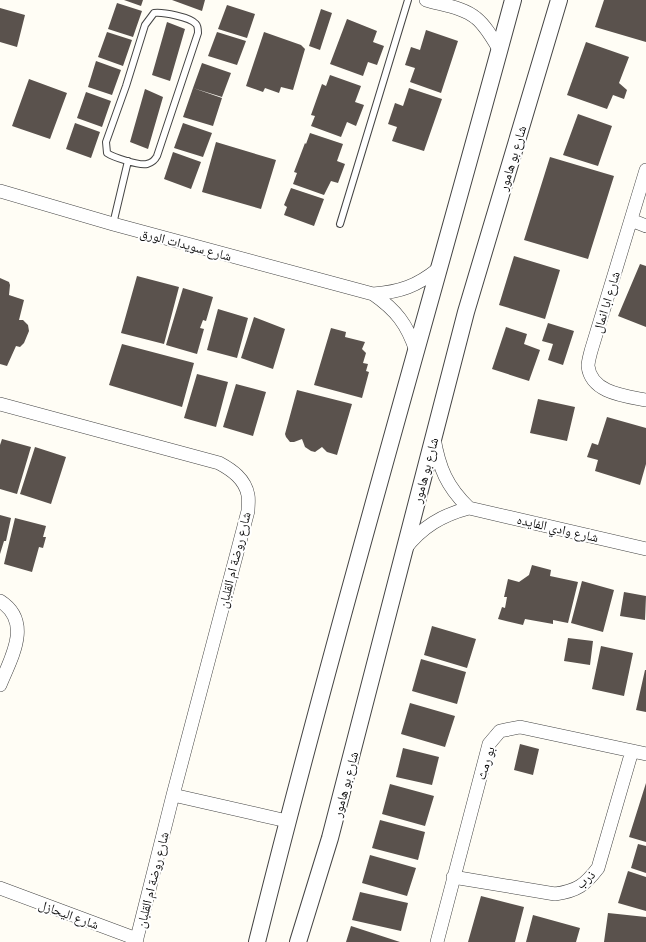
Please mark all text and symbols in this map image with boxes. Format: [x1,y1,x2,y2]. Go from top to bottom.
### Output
street label: شارع بو هامور [493,123,534,195]
street label: شارع سويدات الورق [137,223,234,269]
street label: شارع ابا انمال [588,269,628,336]
street label: شارع بو هامور [407,435,446,507]
street label: شارع روضة ام القلبان [213,510,259,611]
street label: شارع وادي الفايده [515,510,601,550]
street label: بو رمث [471,744,502,783]
street label: شارع بو هامور [327,749,366,821]
street label: شارع روضة ام القلبان [131,830,177,931]
street label: ذرب [571,865,601,895]
street label: شارع اليحازل [35,895,102,937]

